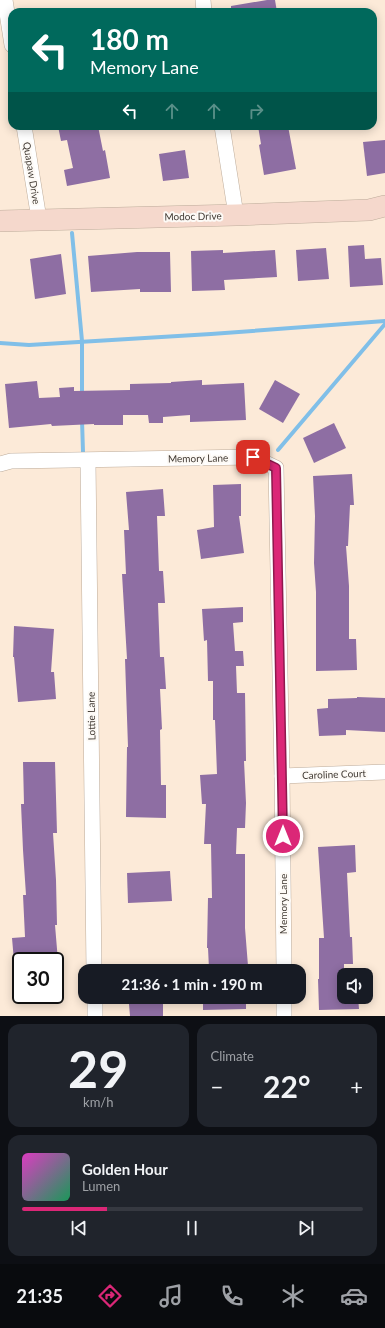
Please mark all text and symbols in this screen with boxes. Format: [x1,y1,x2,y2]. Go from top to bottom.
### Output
text: 180 m [90,22,169,56]
icon: left [24,24,76,76]
text: Memory Lane [90,56,199,78]
icon: left [119,100,141,122]
icon: ahead [161,100,183,122]
icon: ahead [203,100,225,122]
icon: right [245,100,267,122]
street label: Quapaw Drive [21,141,43,205]
street label: Modoc Drive [164,210,222,222]
pin [236,440,270,474]
icon: arrive [242,446,264,468]
street label: Memory Lane [168,451,228,465]
street label: Lottie Lane [85,692,97,740]
street label: Caroline Court [302,767,367,781]
position arrow [262,815,304,857]
street label: Memory Lane [277,874,289,934]
speed limit sign: 30 [12,952,64,1004]
map controls [337,968,373,1004]
button: sound [337,968,373,1004]
text: 21:36 · 1 min · 190 m [122,975,262,993]
text: 29 [68,1037,128,1099]
text: Climate [211,1048,254,1064]
text: 22° [263,1068,310,1104]
text: − [211,1073,223,1100]
text: + [350,1073,363,1100]
text: km/h [83,1094,113,1110]
text: Golden Hour [82,1160,168,1178]
text: Lumen [82,1178,120,1194]
icon: previous [68,1217,90,1239]
icon: pause [181,1217,203,1239]
icon: next [295,1217,317,1239]
icon: directions [96,1282,124,1310]
icon: music [157,1282,185,1310]
icon: phone [218,1282,246,1310]
icon: climate [279,1282,307,1310]
icon: car [340,1282,368,1310]
text: 21:35 [17,1285,63,1307]

